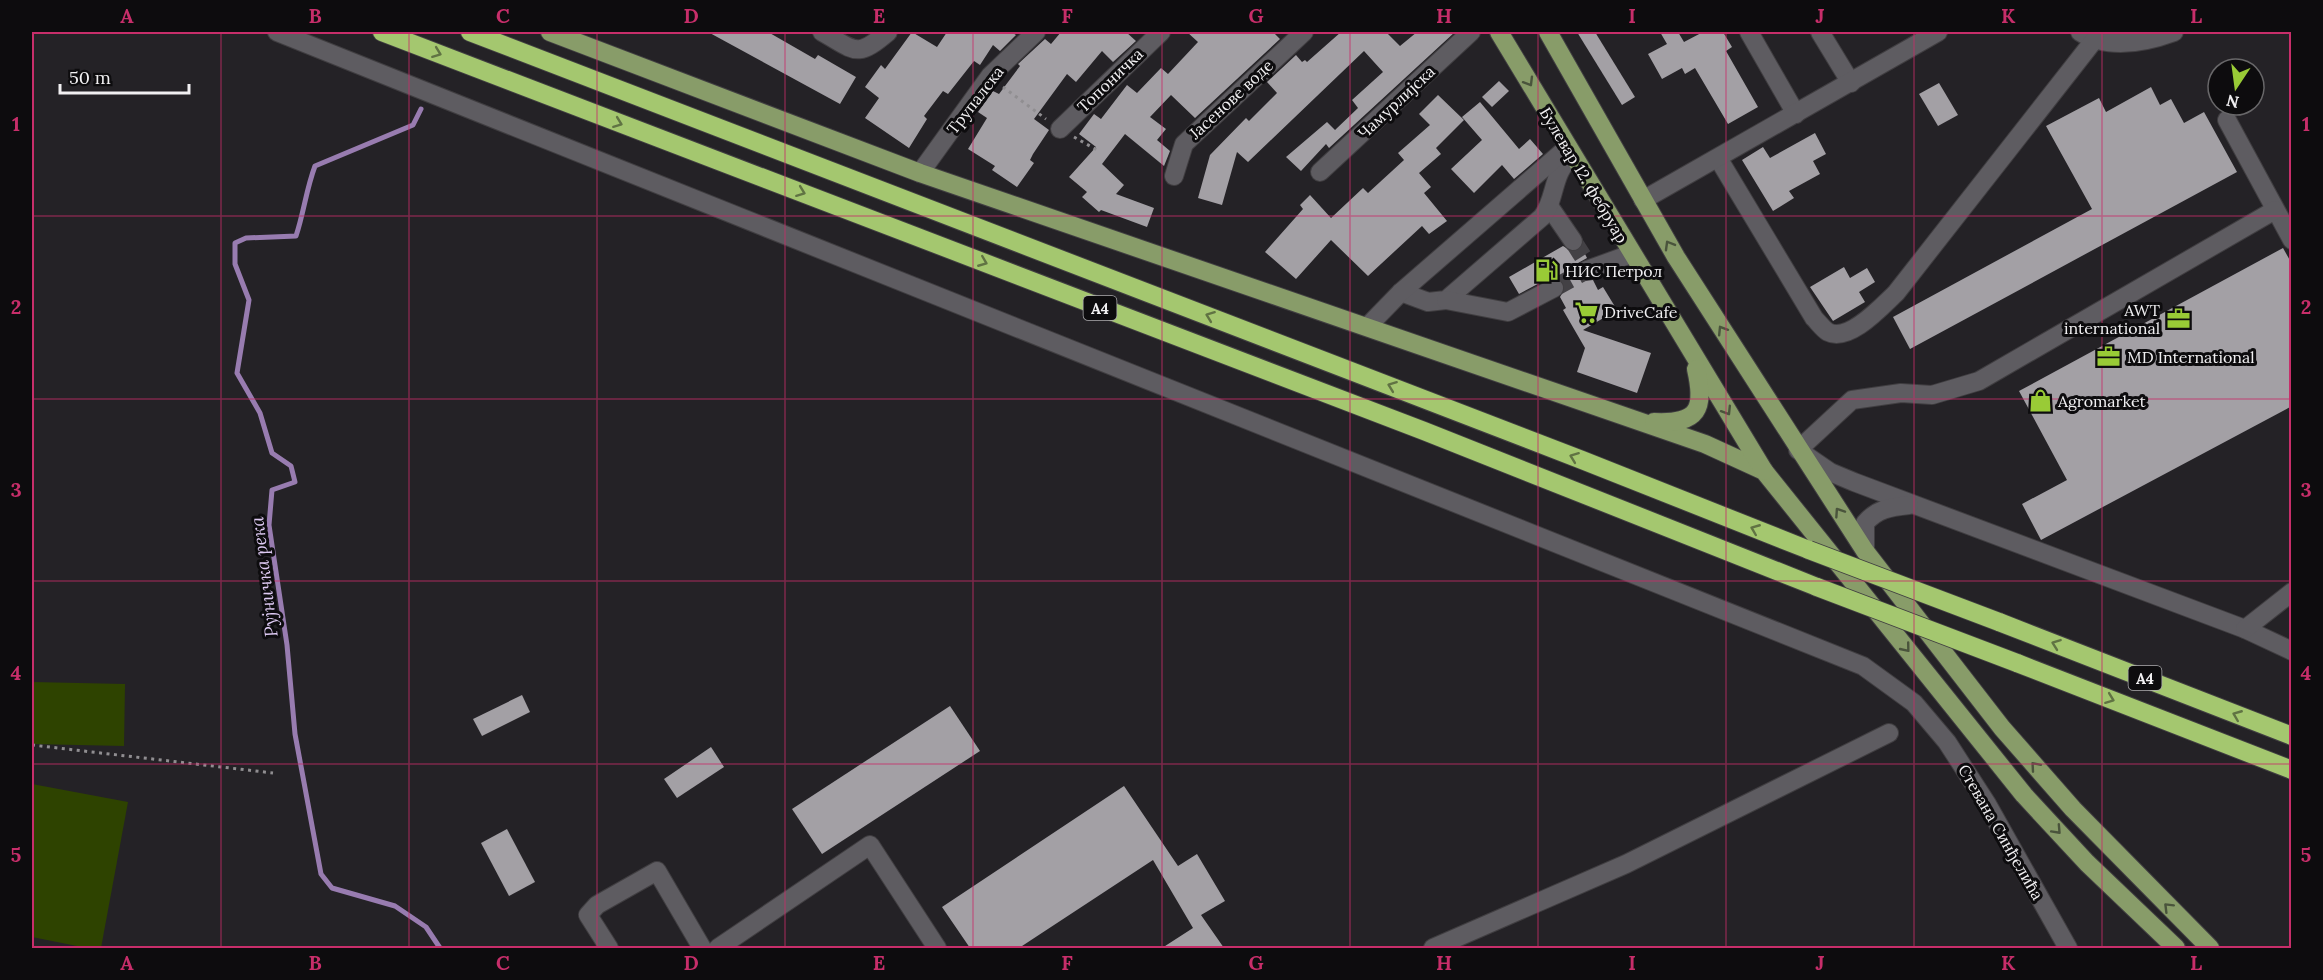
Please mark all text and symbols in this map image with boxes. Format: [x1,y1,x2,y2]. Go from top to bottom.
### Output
text: A [120,3,134,28]
text: B [308,3,322,28]
text: C [496,3,510,28]
text: D [683,3,699,28]
text: E [873,3,885,28]
text: F [1061,3,1073,28]
text: G [1248,3,1264,28]
text: H [1436,3,1452,28]
text: I [1628,3,1636,28]
text: J [1815,3,1825,28]
text: K [2001,3,2016,28]
text: L [2190,3,2202,28]
street label: Топоничка [1073,44,1147,116]
one-way arrow [431,45,441,58]
street label: Јасенове воде [1184,55,1277,144]
scale bar [60,57,189,95]
north arrow [2206,57,2266,117]
street label: Чамурлијска [1353,61,1439,143]
street label: Трупалска [942,62,1008,138]
text: 50 m [69,66,111,89]
one-way arrow [1521,76,1533,86]
text: N [2224,90,2241,113]
street label: Булевар 12. фебруар [1536,103,1632,247]
text: 1 [12,111,20,136]
text: 1 [2302,111,2310,136]
one-way arrow [613,116,623,129]
one-way arrow [795,185,806,198]
one-way arrow [1665,241,1676,251]
one-way arrow [977,255,988,267]
fuel station icon: НИС Петрол [1534,258,1560,284]
place label: НИС Петрол [1565,261,1662,281]
text: 2 [11,294,21,319]
text: 2 [2301,294,2311,319]
road number: A4 [1084,296,1116,320]
supermarket icon: DriveCafe [1573,299,1599,325]
place label: AWT international [2064,300,2160,338]
place label: DriveCafe [1604,302,1678,322]
office icon: AWT international [2165,306,2191,332]
one-way arrow [1205,311,1216,323]
one-way arrow [1717,326,1729,336]
office icon: MD International [2096,344,2122,370]
place label: MD International [2127,347,2255,367]
one-way arrow [1387,381,1398,393]
shop icon: Agromarket [2027,388,2053,414]
place label: Agromarket [2057,391,2147,411]
one-way arrow [1719,405,1731,415]
one-way arrow [1569,451,1579,464]
text: 3 [10,477,22,502]
text: 3 [2300,477,2312,502]
one-way arrow [1835,507,1846,518]
water label: Рујничка река [245,515,283,638]
one-way arrow [1750,523,1761,536]
one-way arrow [2051,638,2061,651]
one-way arrow [1898,642,1909,653]
text: 4 [11,660,22,685]
text: 4 [2301,660,2312,685]
road number: A4 [2128,666,2162,690]
one-way arrow [2105,692,2115,705]
one-way arrow [2232,710,2243,722]
street label: Стевана Синђелића [1954,761,2048,903]
one-way arrow [2031,762,2042,772]
one-way arrow [2050,824,2061,834]
text: 5 [11,842,22,867]
text: 5 [2301,842,2312,867]
one-way arrow [2165,904,2176,915]
text: A [120,950,134,975]
text: B [308,950,322,975]
text: C [496,950,510,975]
text: D [683,950,699,975]
text: E [873,950,885,975]
text: F [1061,950,1073,975]
text: G [1248,950,1264,975]
text: H [1436,950,1452,975]
text: I [1628,950,1636,975]
text: J [1815,950,1825,975]
text: K [2001,950,2016,975]
text: L [2190,950,2202,975]

